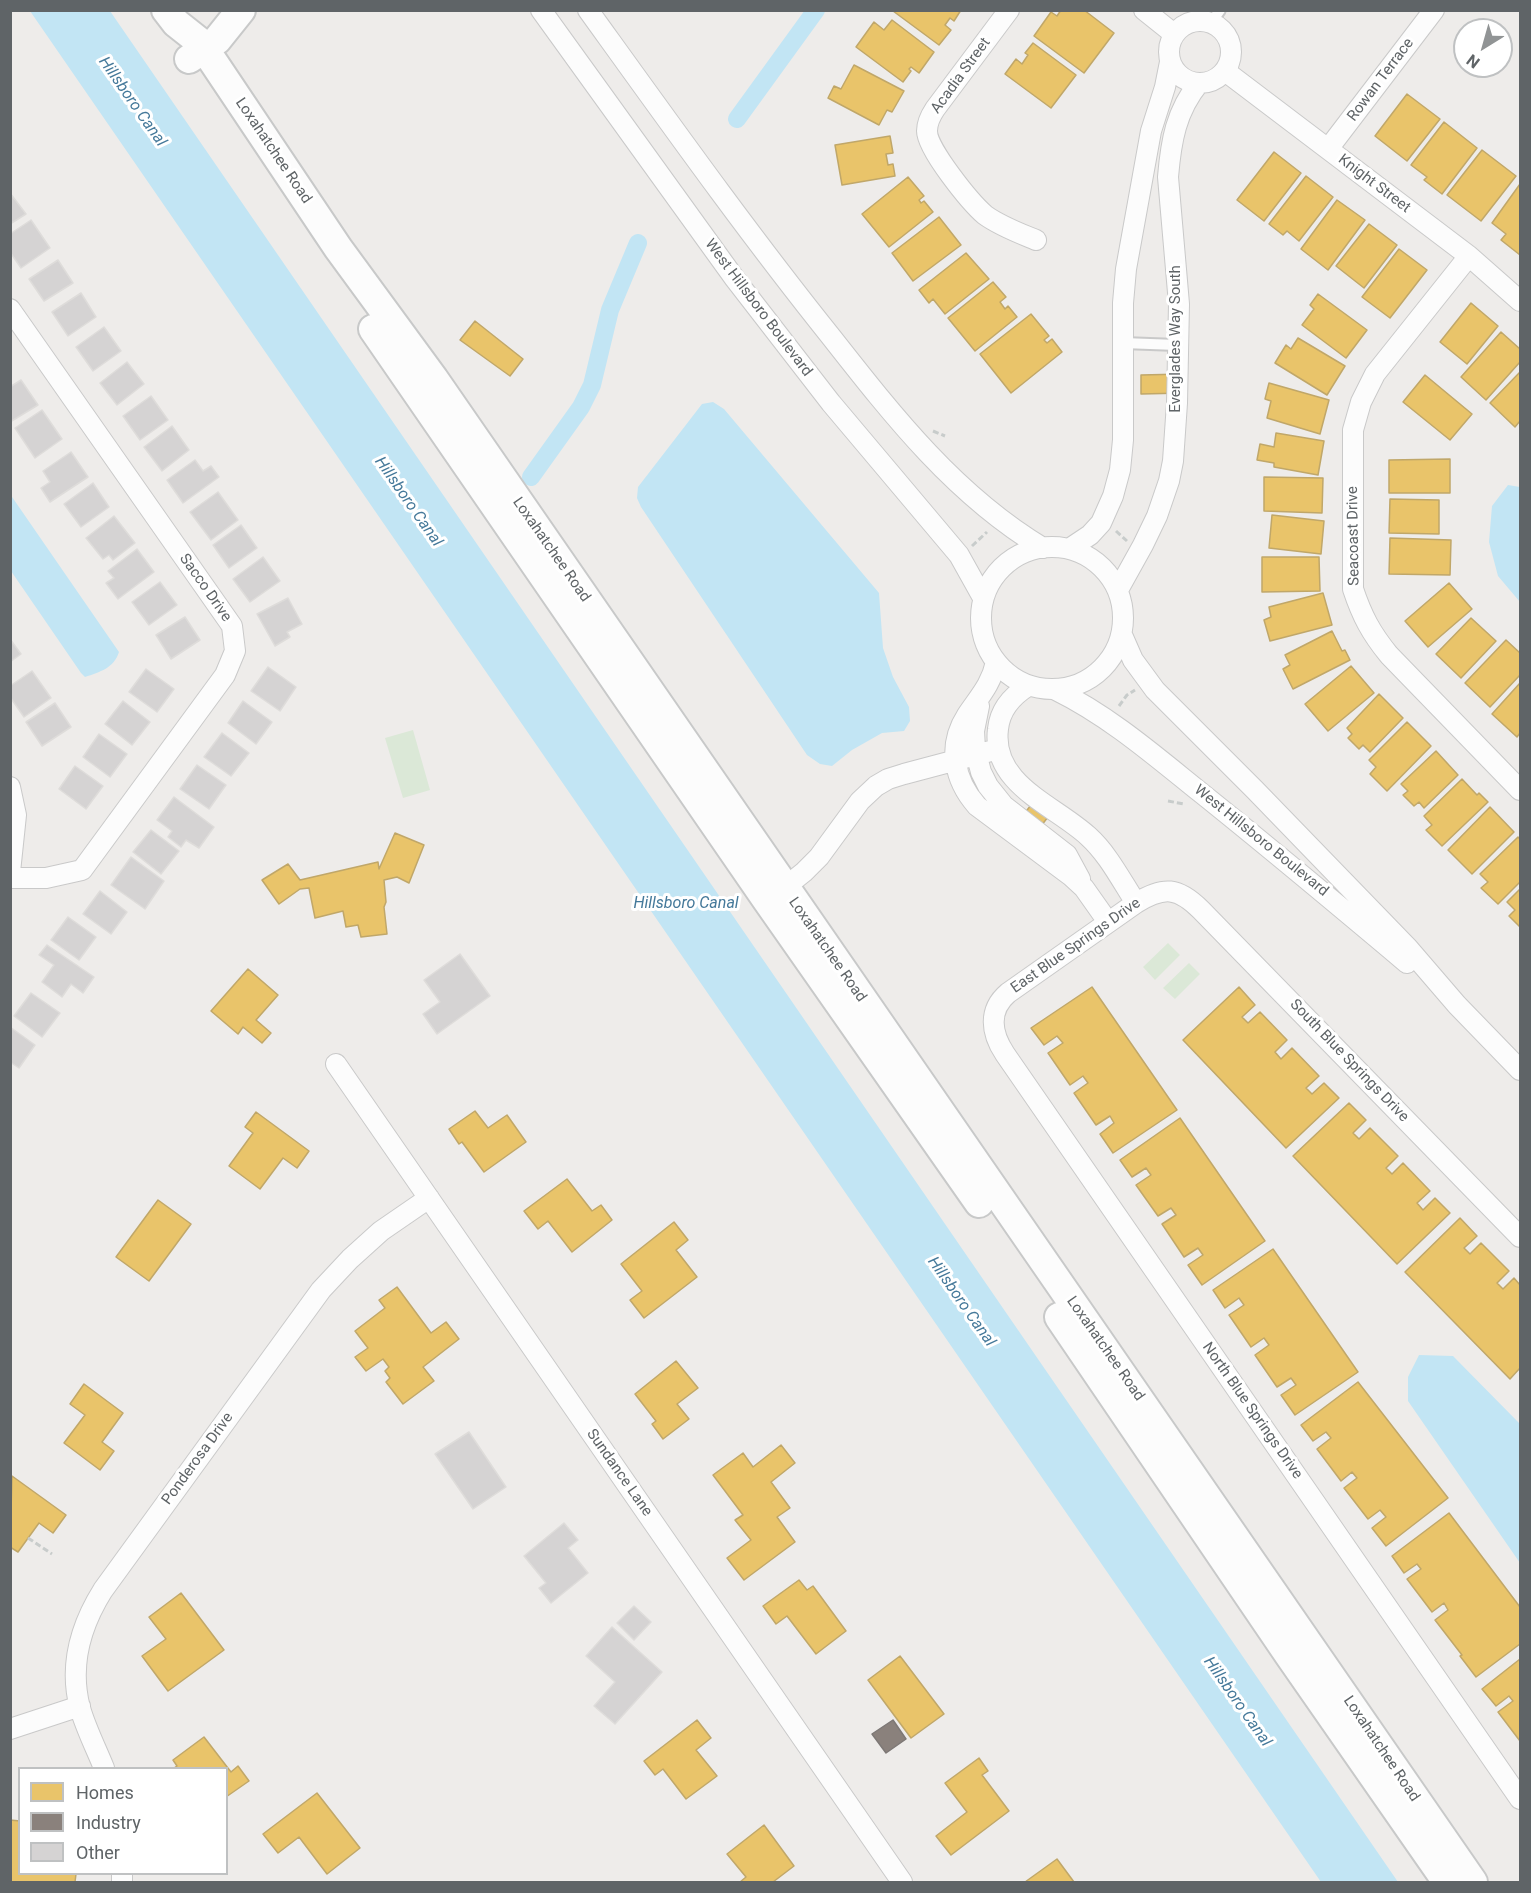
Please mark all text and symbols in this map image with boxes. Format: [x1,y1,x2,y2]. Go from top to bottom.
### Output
north arrow [1453,18,1513,78]
street label: Acadia Street [927,35,995,117]
street label: Rowan Terrace [1344,35,1418,125]
text: N [1463,50,1483,72]
water label: Hillsboro Canal [94,53,170,151]
street label: Loxahatchee Road [231,95,315,207]
street label: Knight Street [1334,151,1414,217]
street label: West Hillsboro Boulevard [700,236,816,380]
street label: Everglades Way South [1167,265,1185,413]
water label: Hillsboro Canal [370,453,446,551]
street label: Seacoast Drive [1344,486,1364,586]
street label: Loxahatchee Road [508,494,594,606]
street label: Sacco Drive [175,551,235,625]
street label: West Hillsboro Boulevard [1190,781,1332,901]
water label: Hillsboro Canal [633,894,739,914]
street label: Loxahatchee Road [784,894,870,1006]
street label: East Blue Springs Drive [1008,894,1144,998]
street label: South Blue Springs Drive [1286,996,1412,1126]
water label: Hillsboro Canal [923,1253,999,1351]
street label: Loxahatchee Road [1062,1293,1148,1405]
street label: North Blue Springs Drive [1198,1339,1306,1483]
street label: Ponderosa Drive [159,1409,237,1509]
street label: Sundance Lane [582,1426,656,1520]
water label: Hillsboro Canal [1199,1653,1275,1751]
street label: Loxahatchee Road [1339,1693,1423,1805]
legend [18,1767,228,1875]
text: Homes [76,1782,134,1803]
text: Industry [76,1812,141,1833]
text: Other [76,1842,120,1863]

